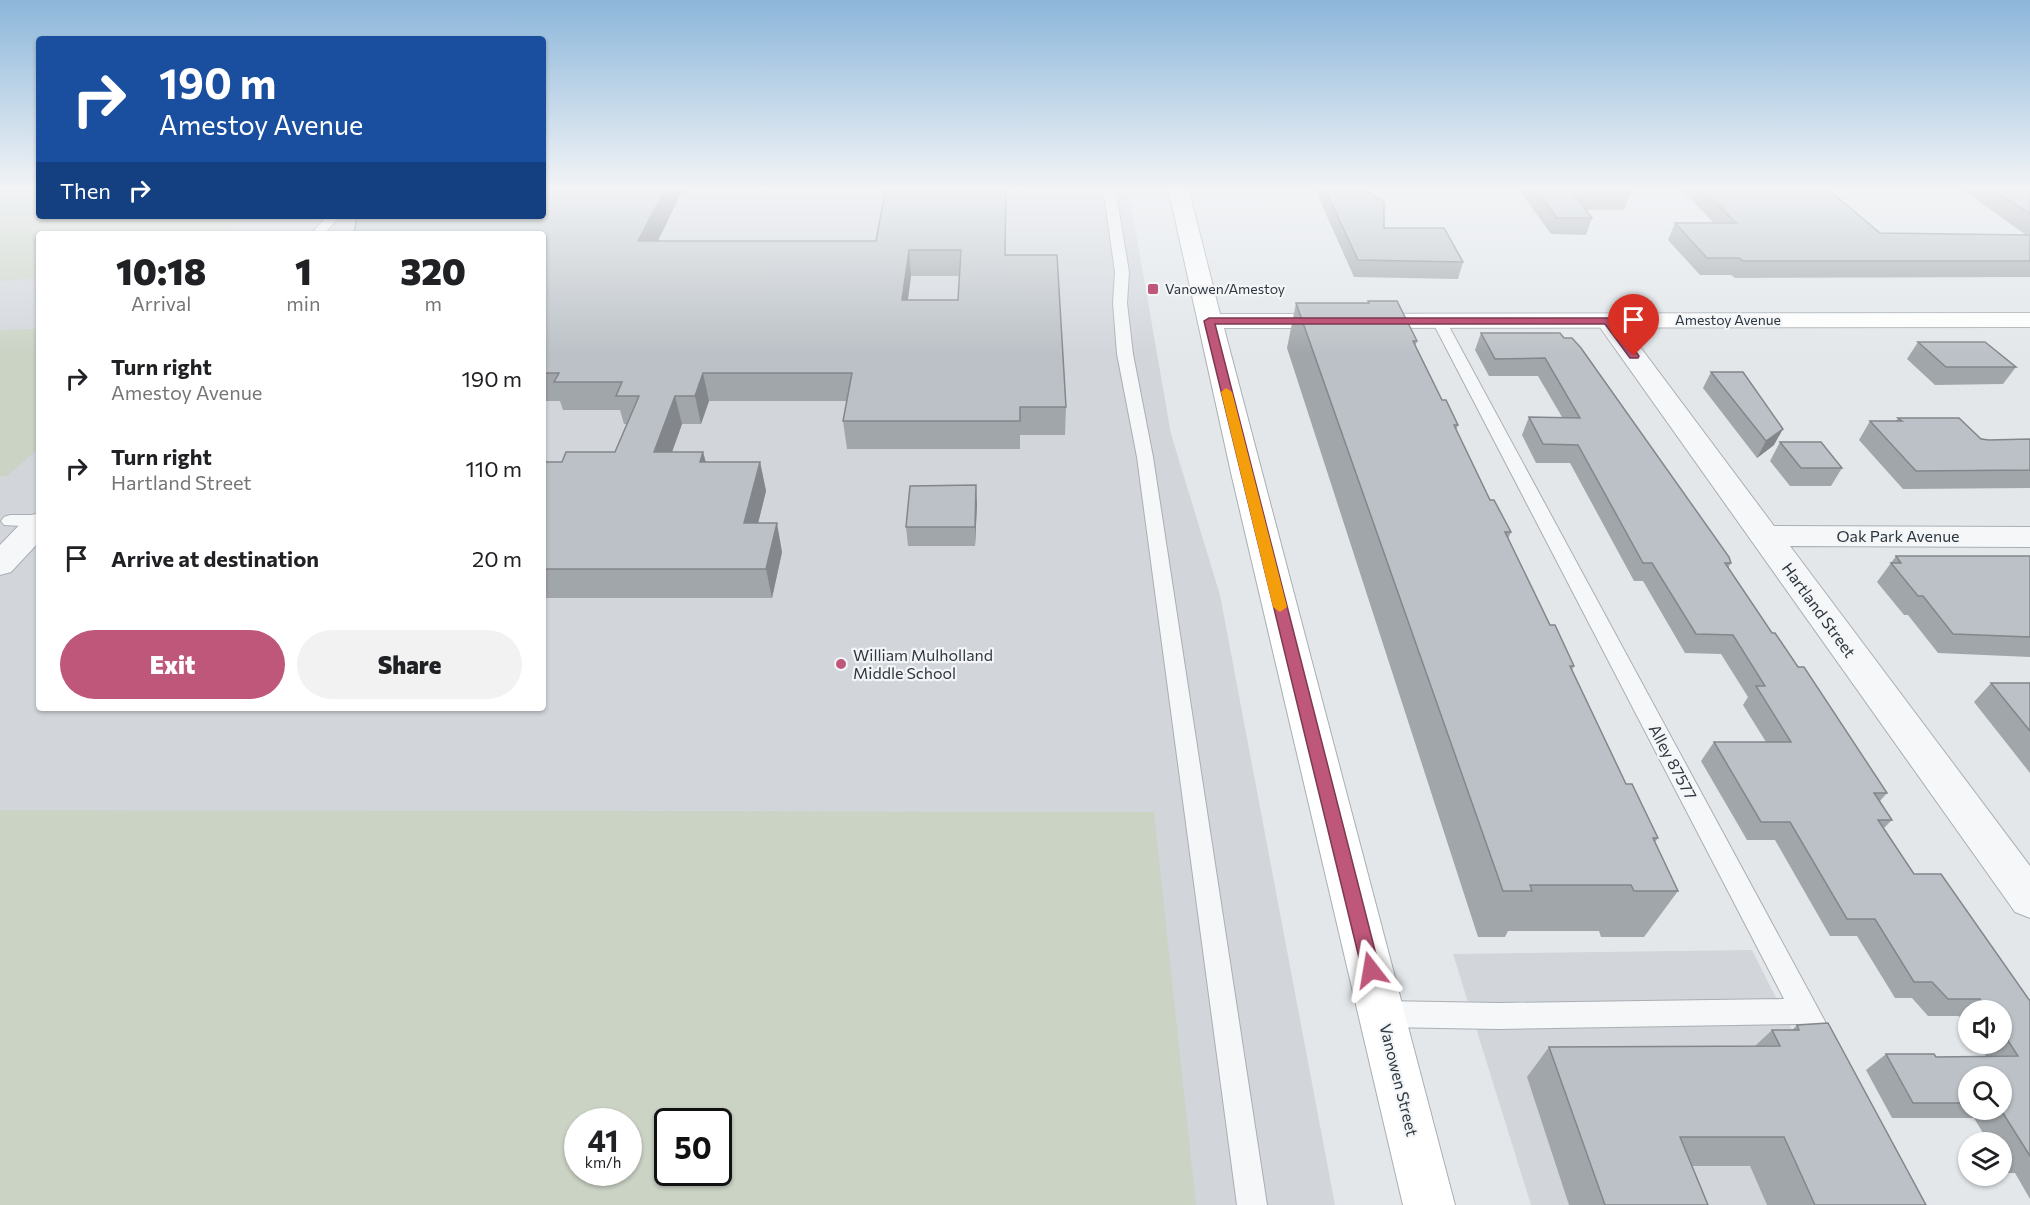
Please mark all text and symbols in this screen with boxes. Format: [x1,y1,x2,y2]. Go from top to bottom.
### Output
text: 190 m [159,56,277,108]
icon: right [60,60,138,138]
text: Amestoy Avenue [159,108,363,141]
icon: right [123,174,156,207]
text: Then [60,177,111,204]
text: 10:18 [116,248,206,292]
text: 1 [295,248,312,292]
text: 320 [400,248,466,292]
place label: Vanowen/Amestoy [1165,280,1285,297]
marker: Vanowen/Amestoy [1146,282,1160,296]
text: Arrival [131,291,191,315]
text: min [286,291,320,315]
text: m [424,291,442,315]
pin [1608,294,1659,356]
icon: arrive [1617,303,1650,336]
street label: Amestoy Avenue [1675,311,1781,328]
text: Turn right [111,353,212,380]
icon: right [60,362,93,395]
text: 190 m [461,365,522,392]
text: Amestoy Avenue [111,380,262,404]
text: Turn right [111,443,212,470]
icon: right [60,452,93,485]
text: 110 m [465,455,522,482]
text: Hartland Street [111,470,252,494]
street label: Oak Park Avenue [1836,526,1960,545]
icon: arrive [60,542,93,575]
text: Arrive at destination [111,545,319,572]
text: 20 m [472,545,522,572]
street label: Hartland Street [1779,559,1860,661]
button: Exit [60,630,285,699]
button: Share [297,630,522,699]
place label: William Mulholland Middle School [853,645,993,682]
marker: William Mulholland Middle School [834,657,848,671]
street label: Alley 87577 [1646,721,1701,803]
position arrow [1339,938,1403,1002]
map controls [1958,1000,2012,1186]
button: sound [1958,1000,2012,1054]
street label: Vanowen Street [1376,1022,1423,1139]
button: search [1958,1066,2012,1120]
speed limit sign: 50 [654,1108,732,1186]
text: 41 [587,1121,619,1158]
button: layers [1958,1132,2012,1186]
text: km/h [585,1153,621,1171]

